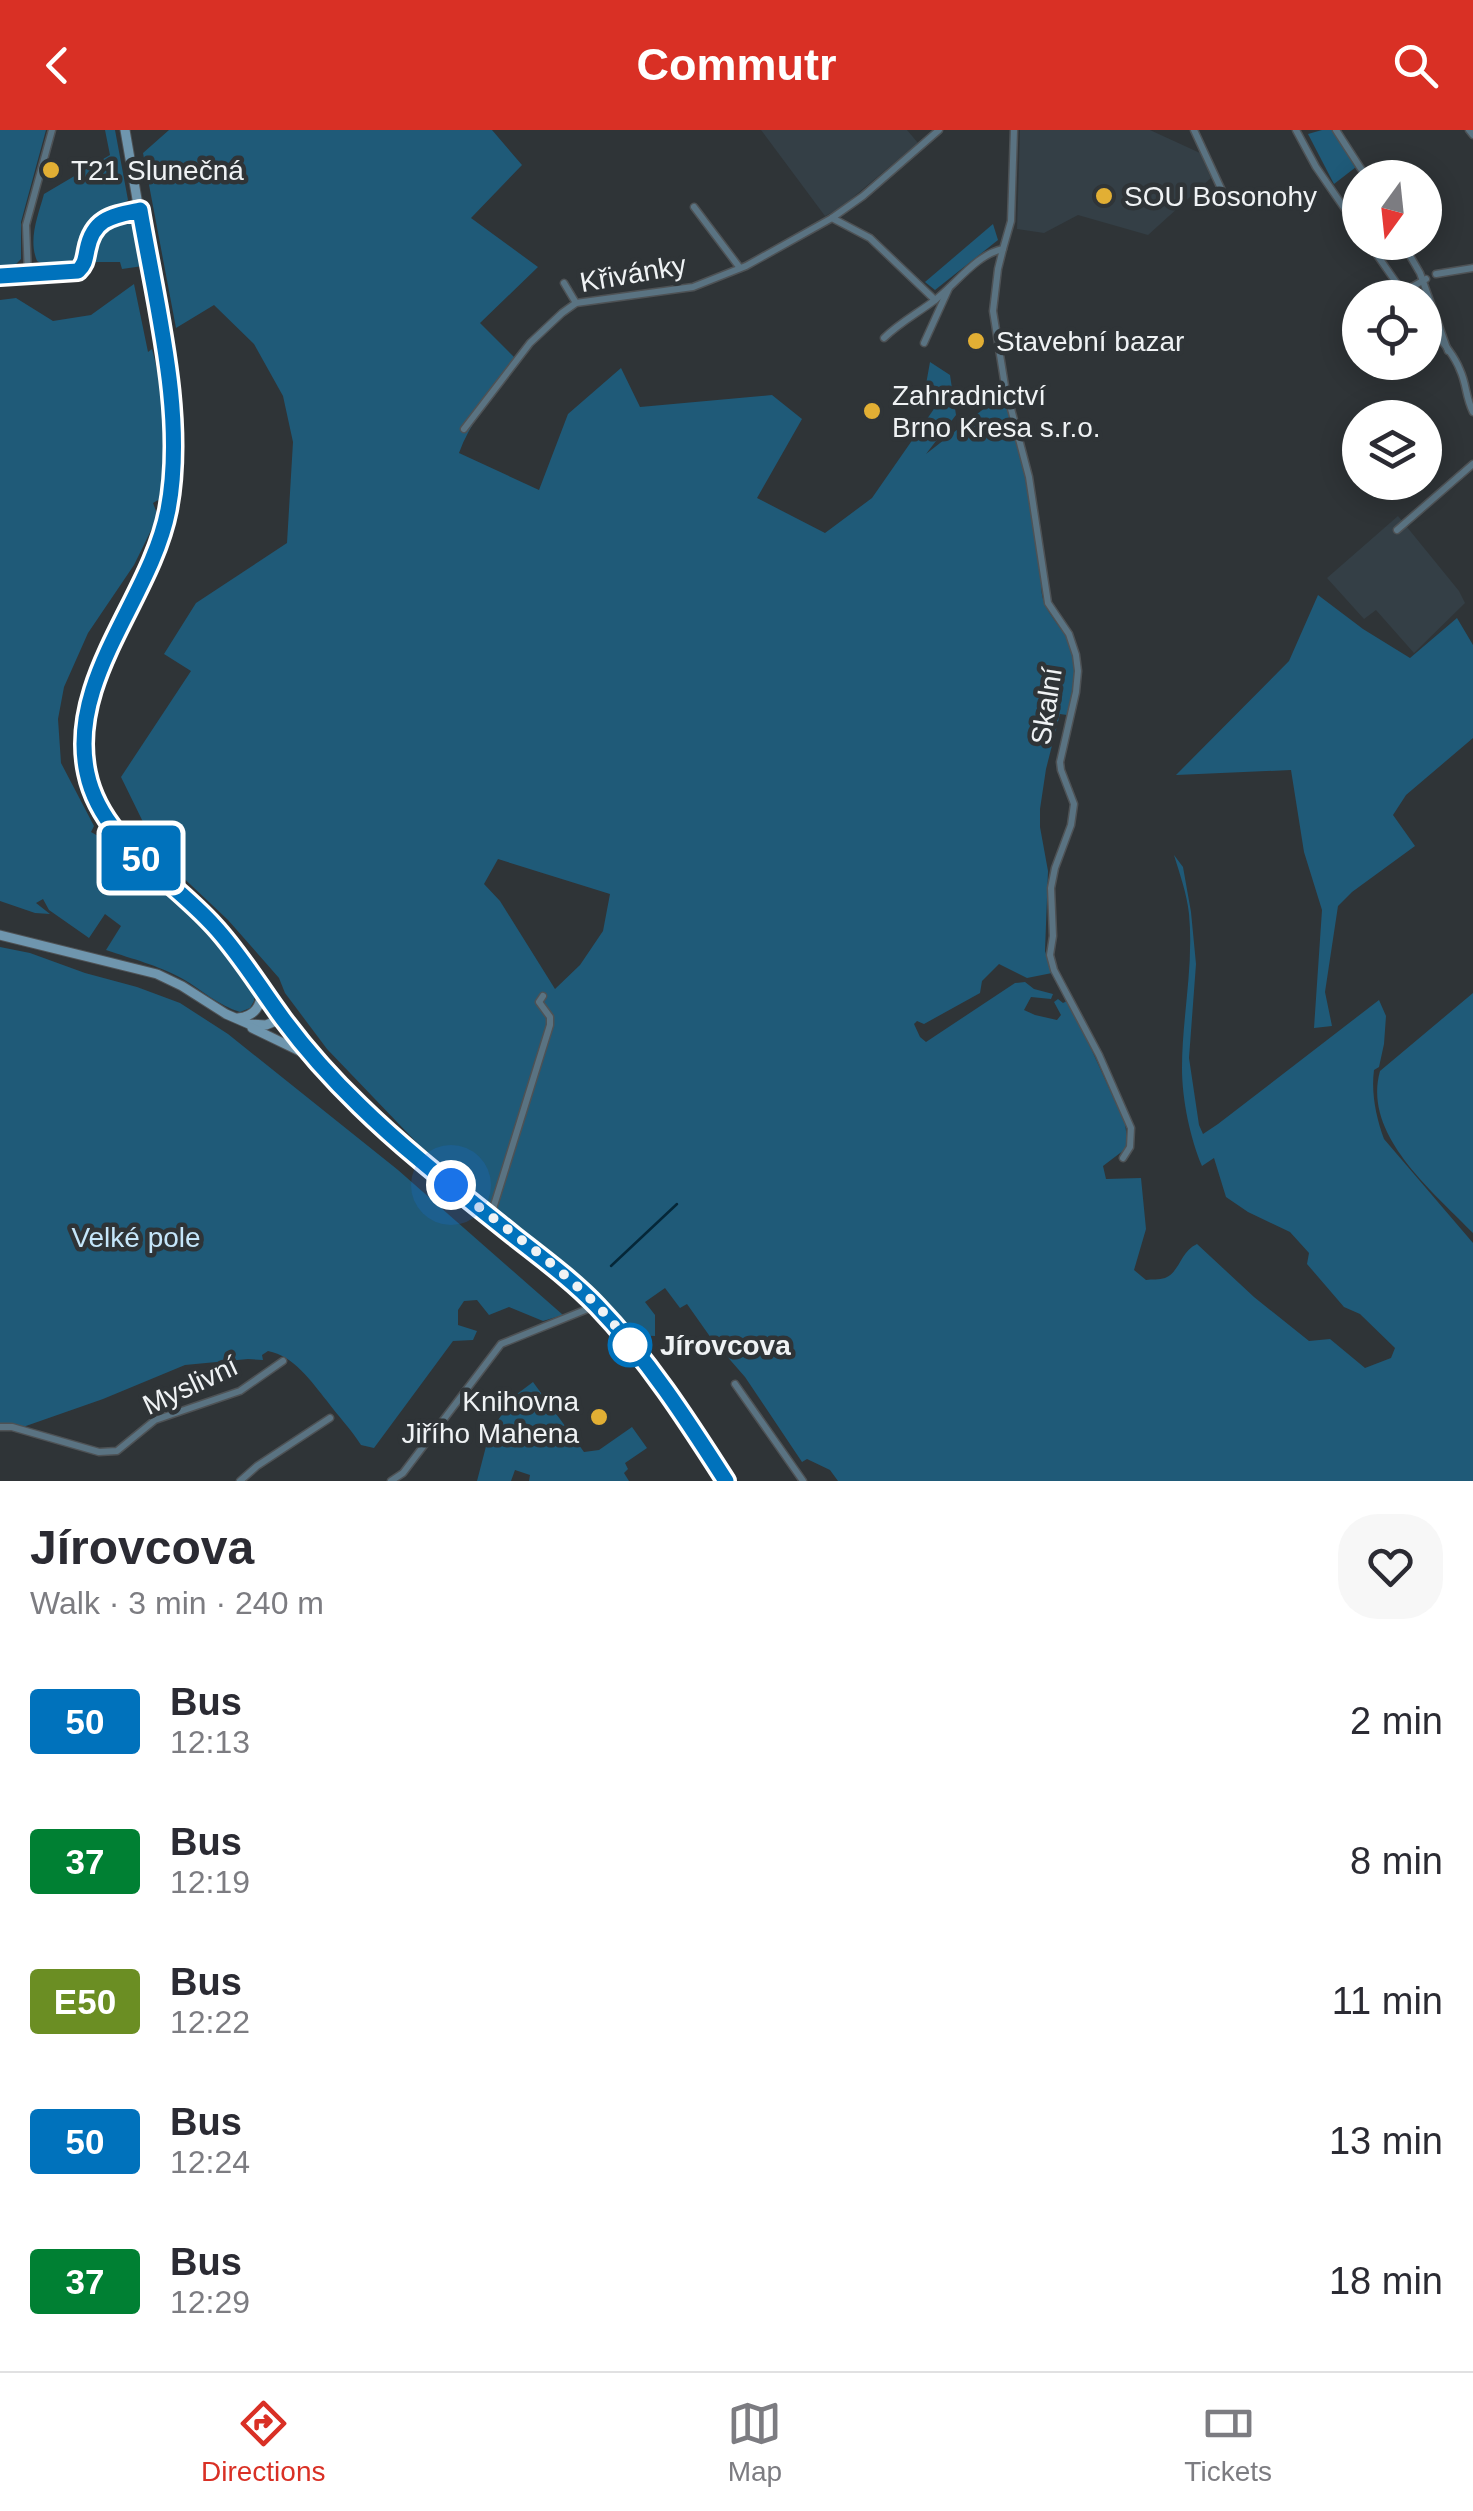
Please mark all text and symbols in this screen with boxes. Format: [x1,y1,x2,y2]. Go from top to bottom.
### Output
icon: back [30,38,85,93]
icon: search [1388,38,1443,93]
text: Commutr [637,39,837,90]
place label: T21 Slunečná [71,155,244,186]
marker: T21 Slunečná [40,159,62,181]
north arrow [1342,160,1442,260]
map controls [1342,160,1442,500]
place label: SOU Bosonohy [1124,181,1317,212]
marker: SOU Bosonohy [1093,185,1115,207]
street label: Křivánky [578,249,689,298]
button: locate [1342,280,1442,380]
place label: Stavební bazar [996,326,1184,357]
marker: Stavební bazar [965,330,987,352]
place label: Zahradnictví Brno Kresa s.r.o. [892,380,1101,443]
marker: Zahradnictví Brno Kresa s.r.o. [861,400,883,422]
button: layers [1342,400,1442,500]
street label: Skalní [1025,665,1068,747]
line badge: 50 [96,826,186,890]
text: 50 [122,839,160,878]
your location [426,1160,476,1210]
park label: Velké pole [71,1222,201,1253]
marker: Jírovcova [609,1324,651,1366]
place label: Jírovcova [660,1330,791,1361]
street label: Myslivní [138,1350,243,1421]
place label: Knihovna Jiřího Mahena [402,1386,579,1449]
marker: Knihovna Jiřího Mahena [588,1406,610,1428]
button: heart [1338,1514,1443,1619]
text: Jírovcova [30,1521,254,1574]
text: Walk · 3 min · 240 m [30,1585,324,1621]
text: Bus [170,1681,242,1723]
text: 2 min [1350,1700,1443,1742]
text: 50 [66,1702,104,1741]
text: 12:13 [170,1724,250,1760]
text: Bus [170,1821,242,1863]
text: 8 min [1350,1840,1443,1882]
text: 37 [66,1842,104,1881]
text: 12:19 [170,1864,250,1900]
text: Bus [170,1961,242,2003]
text: 11 min [1332,1980,1443,2022]
text: E50 [54,1982,116,2021]
text: 12:22 [170,2004,250,2040]
text: Bus [170,2101,242,2143]
text: 13 min [1329,2120,1443,2162]
text: 50 [66,2122,104,2161]
text: 12:24 [170,2144,250,2180]
text: Bus [170,2241,242,2283]
text: 18 min [1329,2260,1443,2302]
text: 37 [66,2262,104,2301]
text: 12:29 [170,2284,250,2320]
tab: Directions [201,2396,325,2488]
tab: Map [727,2396,782,2488]
tab: Tickets [1184,2396,1272,2488]

